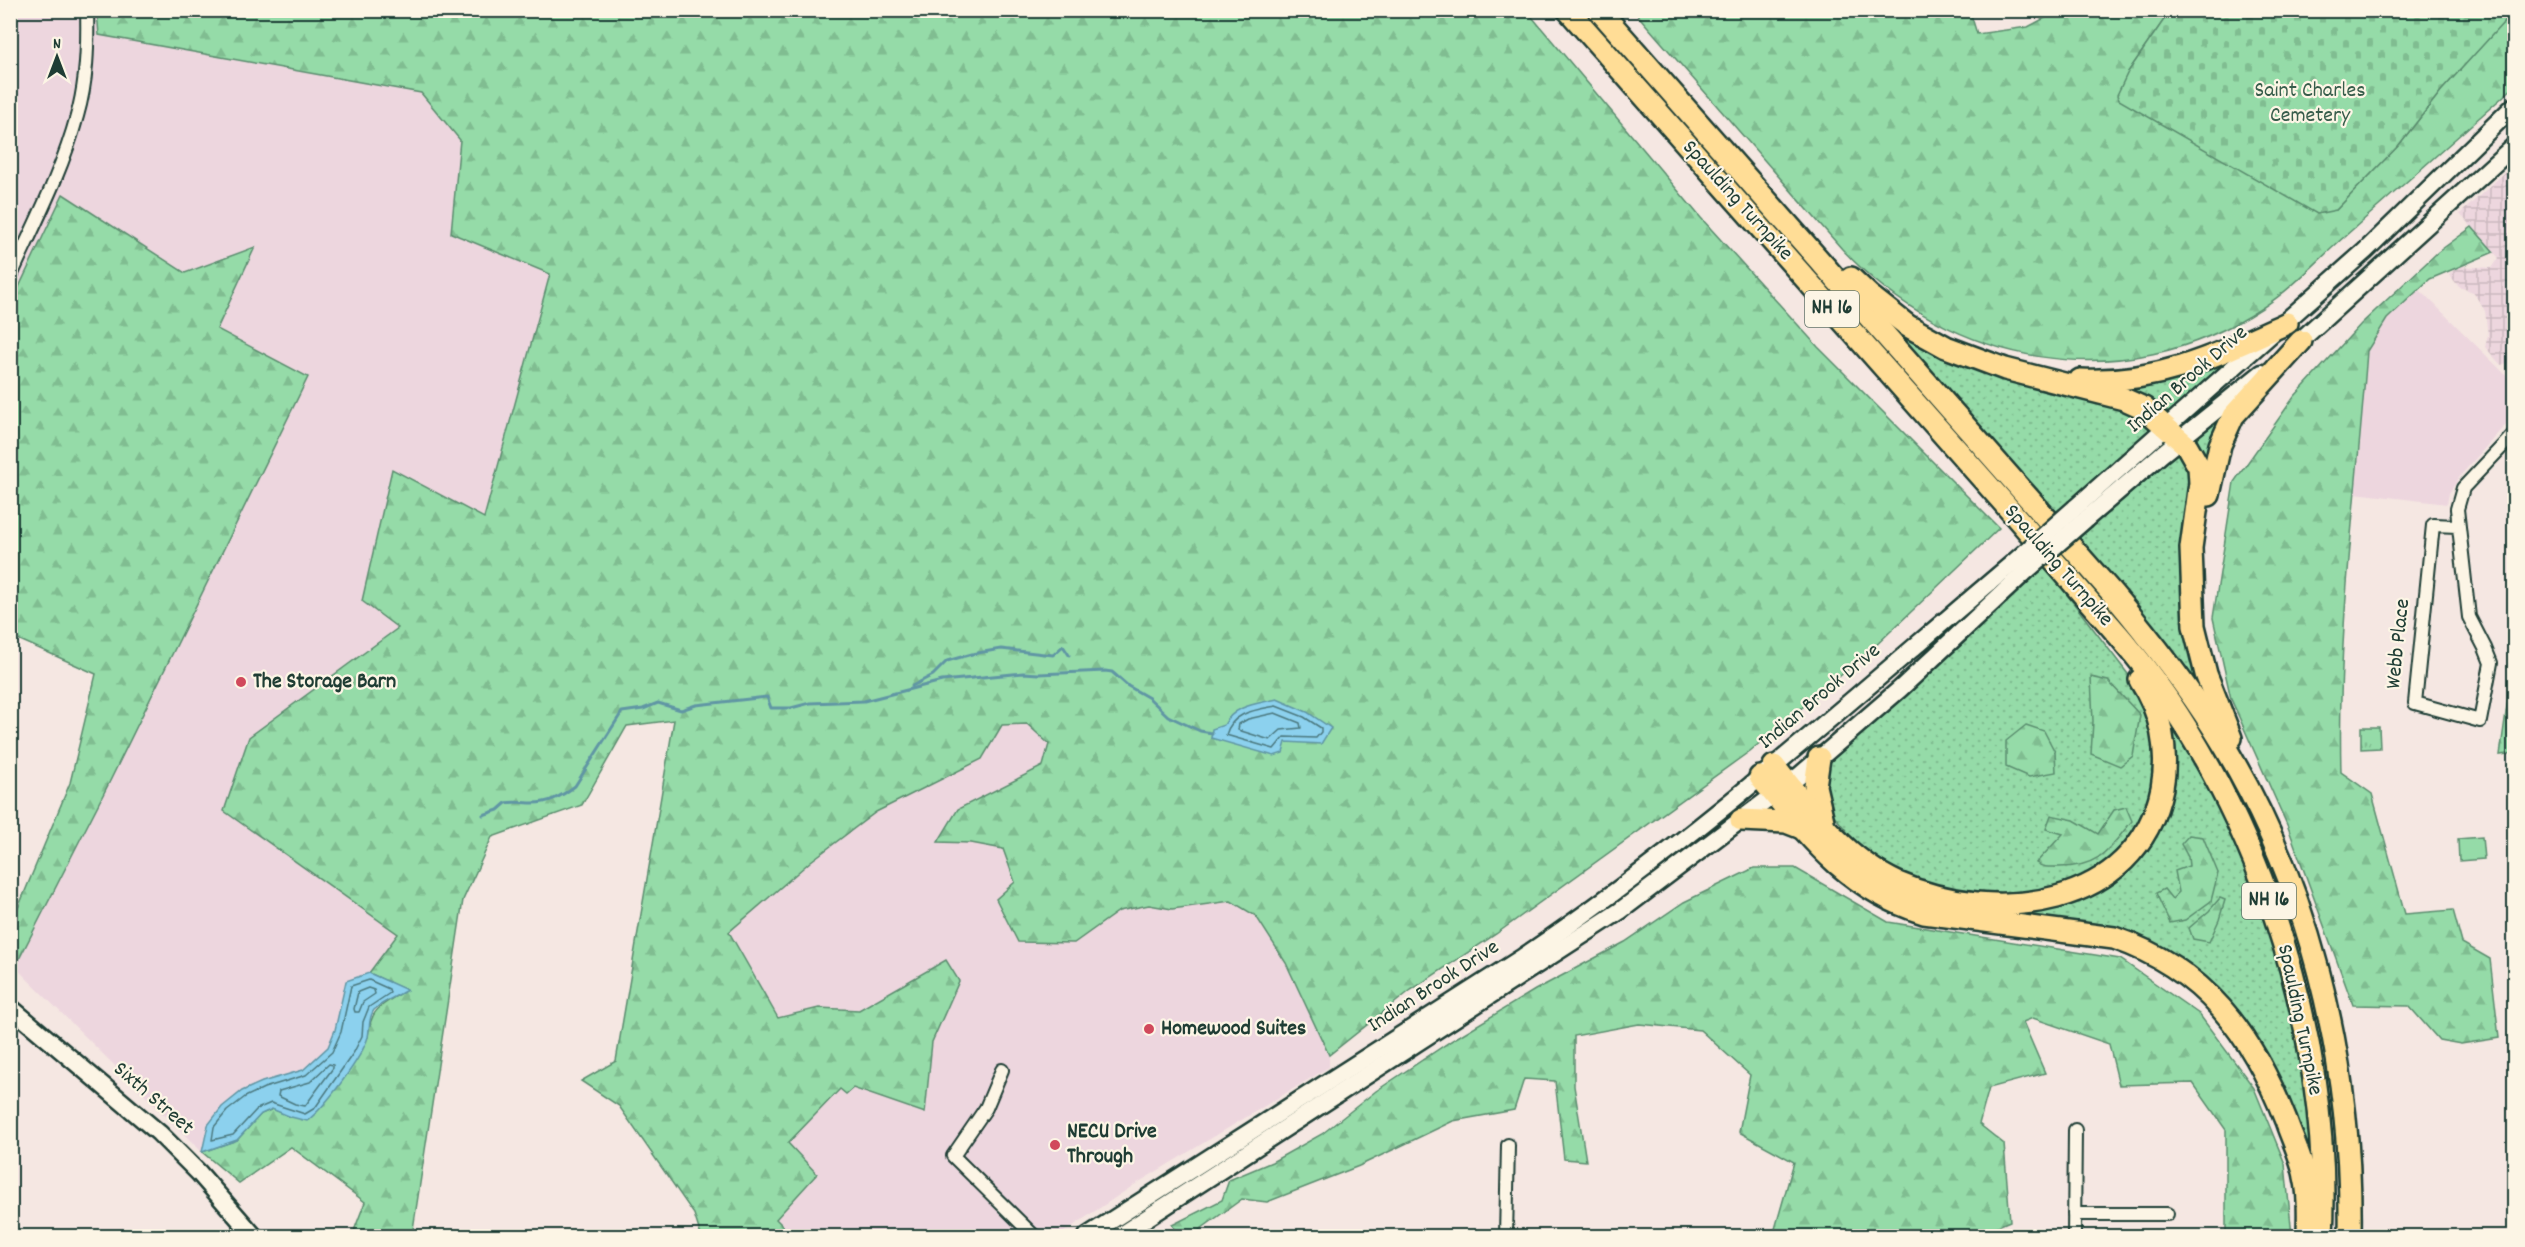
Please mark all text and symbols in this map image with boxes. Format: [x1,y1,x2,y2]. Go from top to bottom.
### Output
north arrow [27,27,87,87]
text: N [53,33,61,56]
park label: Saint Charles Cemetery [2255,76,2365,132]
street label: Spaulding Turnpike [1674,134,1800,268]
road number: NH 16 [1805,291,1859,327]
street label: Indian Brook Drive [2121,319,2255,441]
street label: Spaulding Turnpike [1996,498,2120,634]
street label: Webb Place [2379,597,2419,691]
street label: Indian Brook Drive [1752,636,1888,758]
place label: The Storage Barn [253,667,396,698]
marker: The Storage Barn [234,675,248,689]
road number: NH 16 [2242,883,2296,919]
street label: Indian Brook Drive [1362,933,1506,1041]
street label: Spaulding Turnpike [2268,942,2330,1098]
place label: Homewood Suites [1161,1014,1306,1045]
marker: Homewood Suites [1142,1022,1156,1036]
street label: Sixth Street [106,1055,200,1143]
place label: NECU Drive Through [1067,1117,1157,1173]
marker: NECU Drive Through [1048,1138,1062,1152]

